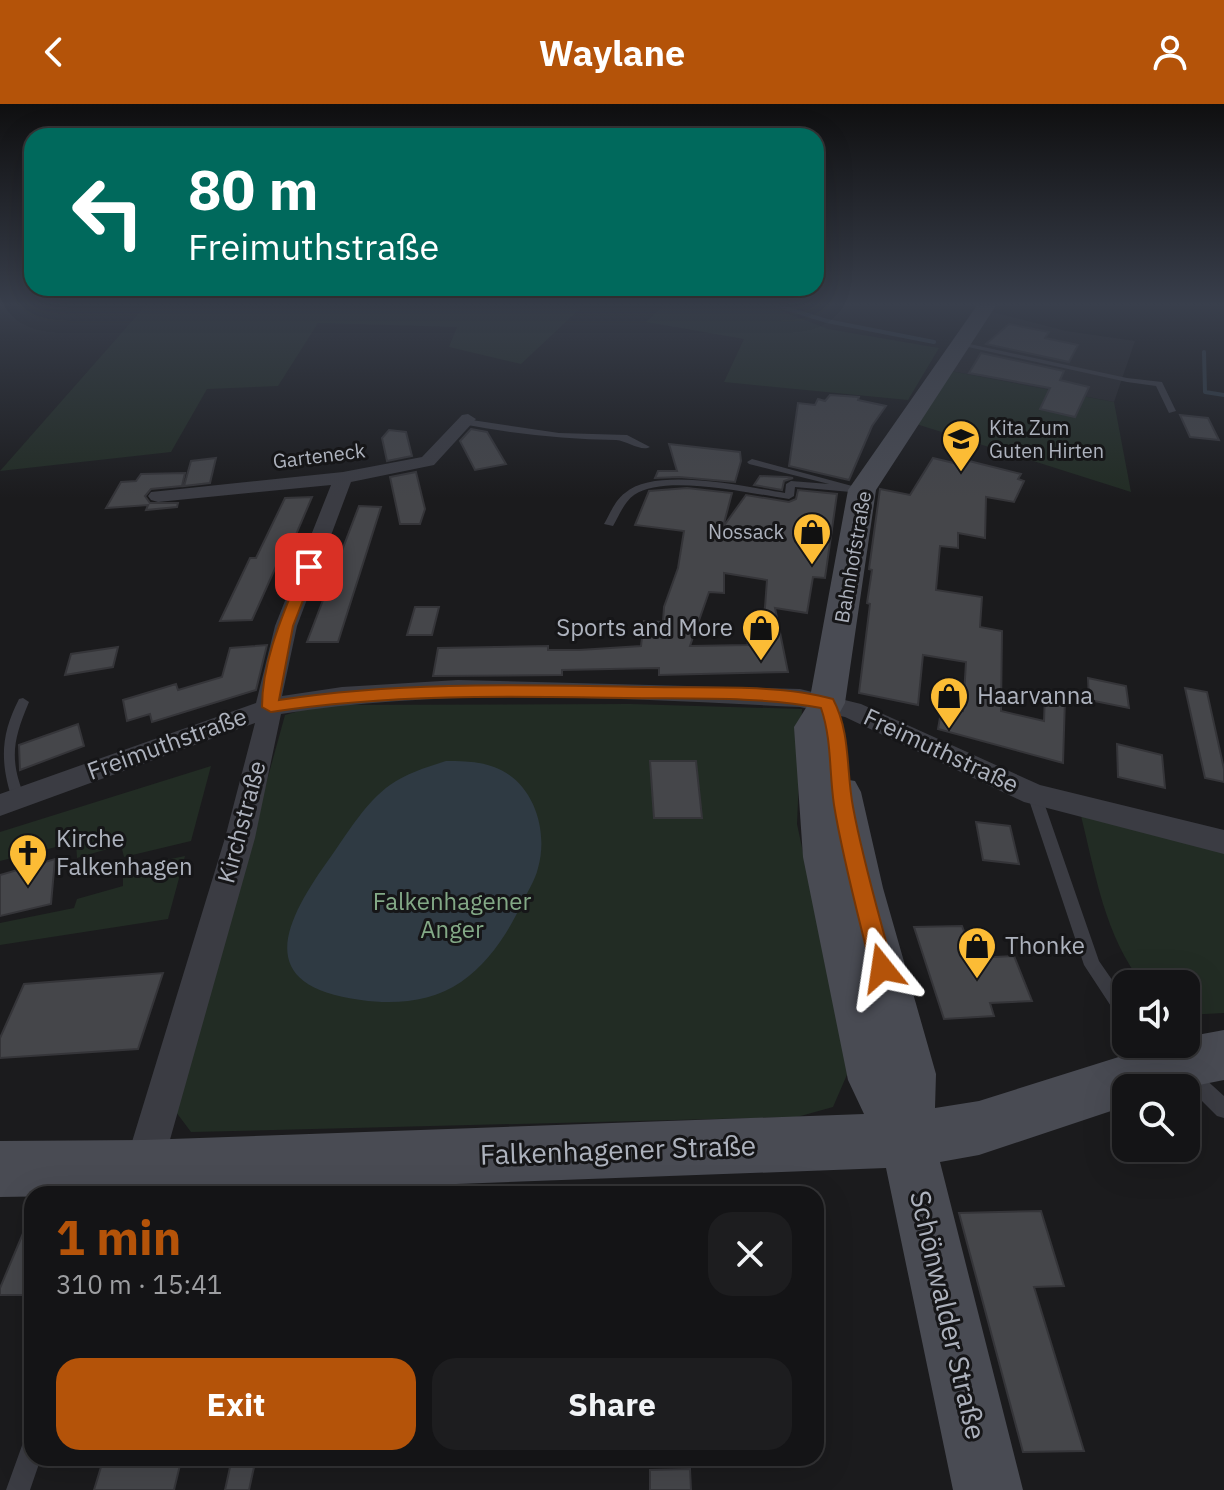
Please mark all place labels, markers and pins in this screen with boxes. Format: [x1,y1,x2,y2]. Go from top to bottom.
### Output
place label: Kita Zum Guten Hirten [989,414,1104,464]
school or university icon: Kita Zum Guten Hirten [940,418,982,473]
shop icon: Nossack [791,511,833,566]
place label: Nossack [708,518,784,545]
pin [275,533,343,601]
shop icon: Sports and More [740,607,782,662]
place label: Sports and More [556,611,733,643]
shop icon: Haarvanna [928,675,970,730]
place label: Haarvanna [977,679,1093,711]
place label: Kirche Falkenhagen [56,822,193,882]
church icon: Kirche Falkenhagen [7,832,49,887]
shop icon: Thonke [956,925,998,980]
place label: Thonke [1005,929,1085,961]

